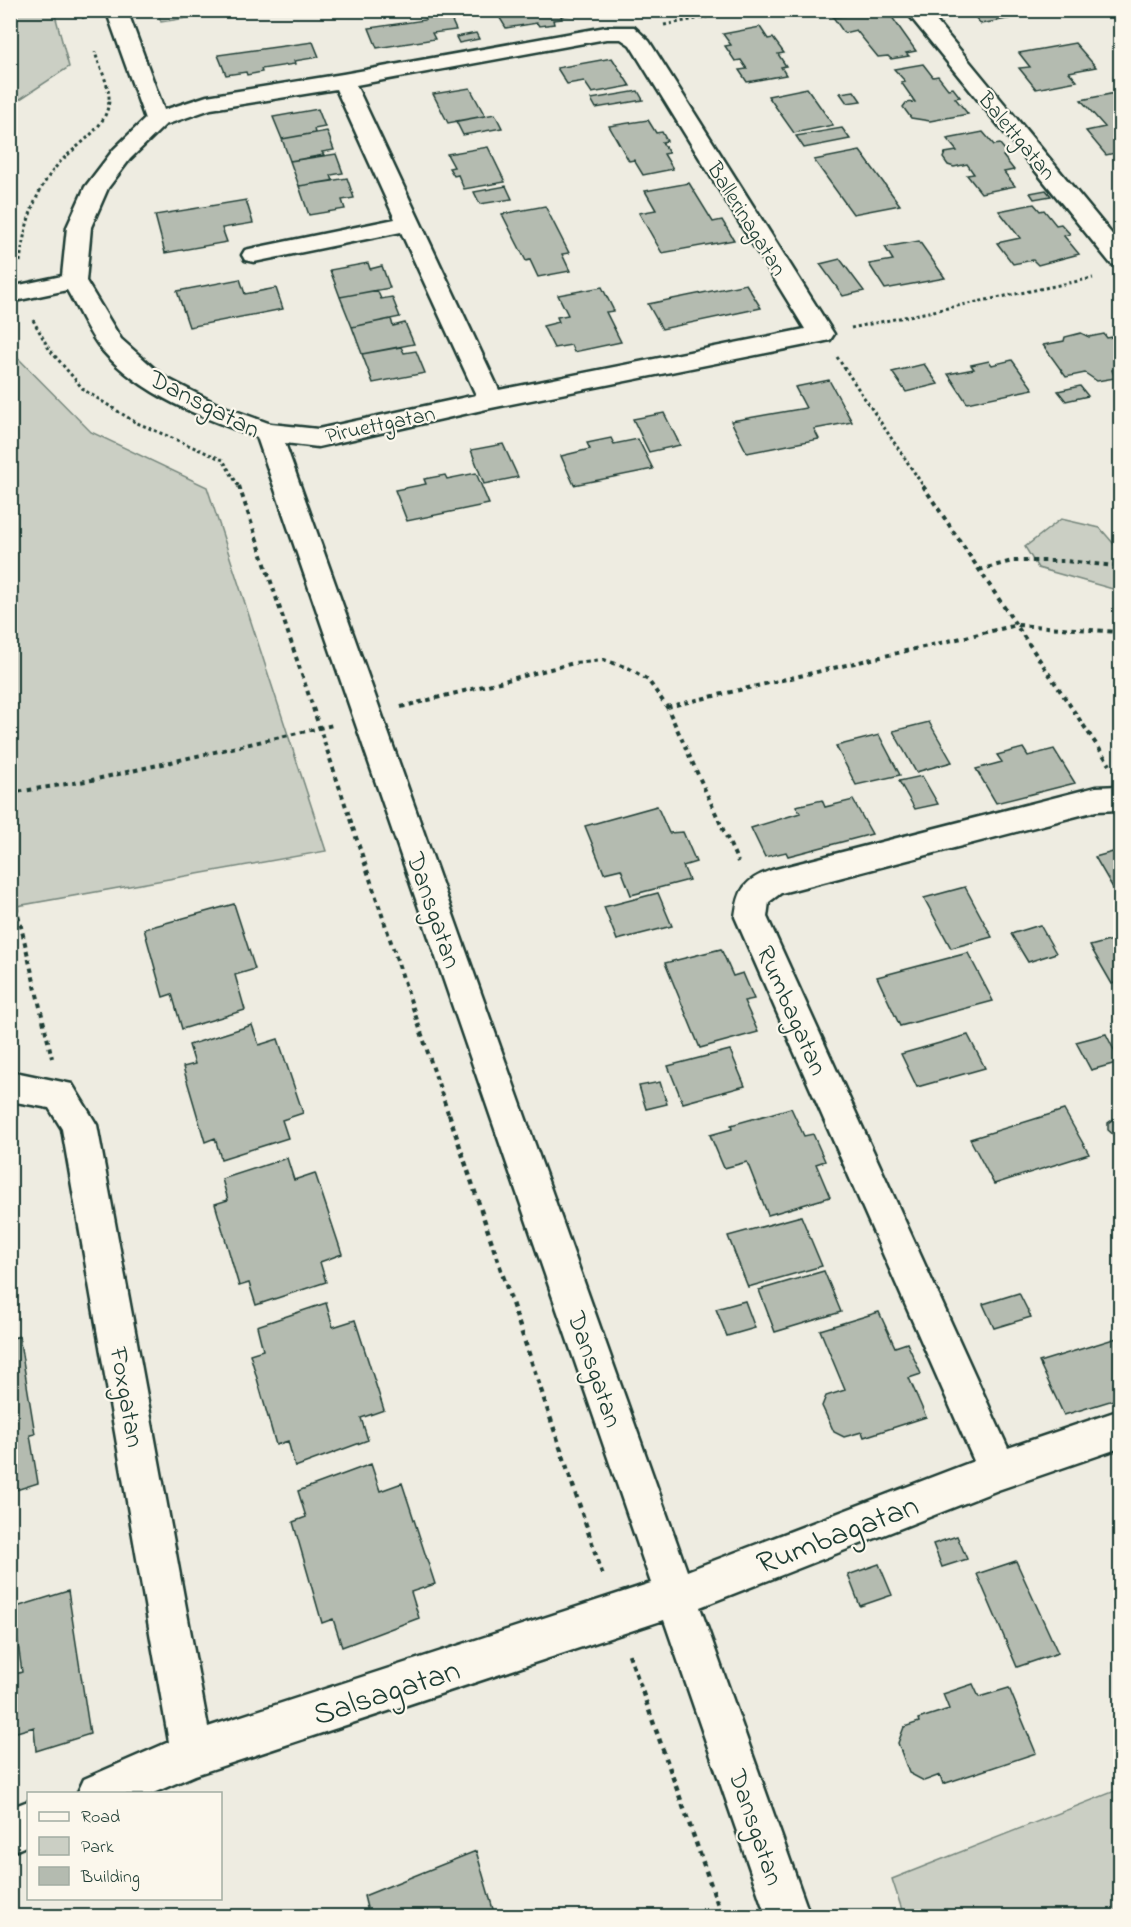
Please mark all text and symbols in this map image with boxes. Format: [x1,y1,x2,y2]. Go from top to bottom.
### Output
street label: Balettgatan [968,85,1062,189]
street label: Ballerinagatan [696,155,793,283]
street label: Dansgatan [140,361,266,450]
street label: Piruettgatan [323,399,439,454]
street label: Dansgatan [394,847,470,974]
street label: Rumbagatan [745,940,836,1082]
street label: Dansgatan [555,1306,631,1433]
street label: Foxgatan [97,1343,153,1451]
street label: Rumbagatan [750,1484,926,1589]
street label: Salsagatan [307,1648,467,1740]
street label: Dansgatan [716,1764,792,1891]
legend [27,1792,222,1900]
text: Road [81,1805,120,1831]
text: Park [81,1835,114,1861]
text: Building [80,1865,140,1892]

